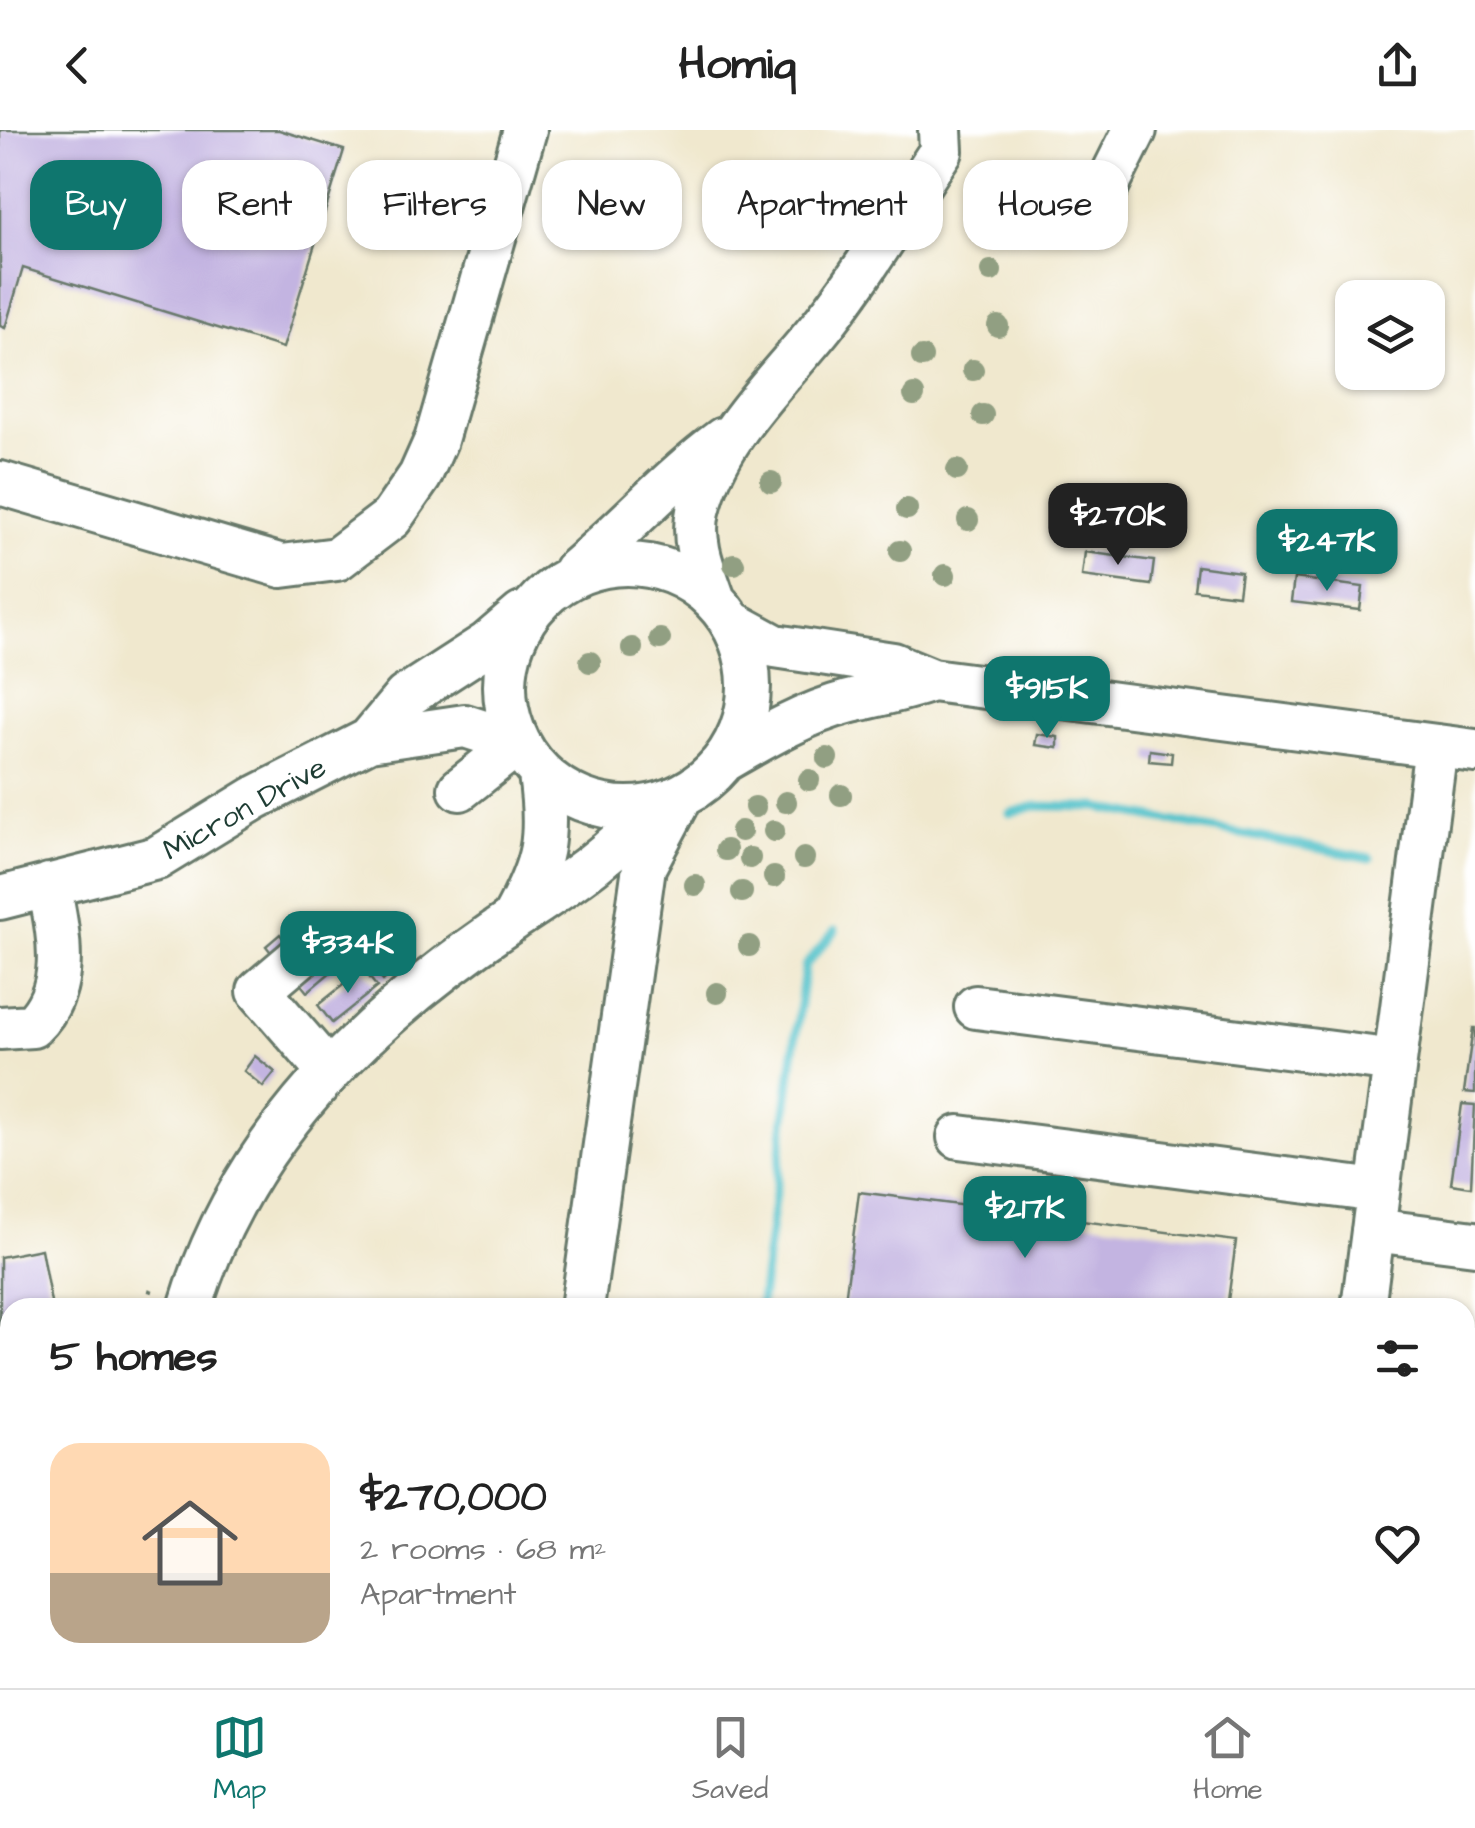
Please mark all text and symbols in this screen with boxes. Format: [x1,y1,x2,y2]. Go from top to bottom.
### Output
text: Homiq [679,34,796,96]
icon: back [50,38,105,93]
icon: share [1370,38,1425,93]
chip: Buy [30,160,162,250]
chip: Rent [182,160,327,250]
chip: Filters [347,160,522,250]
chip: New [542,160,682,250]
chip: Apartment [702,160,943,250]
chip: House [963,160,1128,250]
map controls [1335,280,1445,390]
button: layers [1335,280,1445,390]
pin: $270K [1048,483,1188,568]
text: $270K [1070,493,1166,538]
pin: $247K [1257,509,1397,594]
text: $247K [1279,519,1375,564]
pin: $915K [977,656,1117,741]
text: $915K [1006,666,1088,711]
street label: Micron Drive [155,747,334,871]
pin: $334K [278,911,418,996]
text: $334K [302,921,394,966]
pin: $217K [955,1176,1095,1261]
text: $217K [985,1186,1065,1231]
text: 5 homes [50,1329,217,1387]
icon: filters [1370,1331,1425,1386]
text: $270,000 [360,1469,547,1527]
icon: home [130,1483,250,1603]
icon: heart [1370,1516,1425,1571]
text: 2 rooms · 68 m² [360,1527,606,1572]
text: Apartment [360,1572,516,1617]
tab: Map [212,1710,267,1809]
tab: Saved [692,1710,768,1809]
tab: Home [1193,1710,1263,1809]

